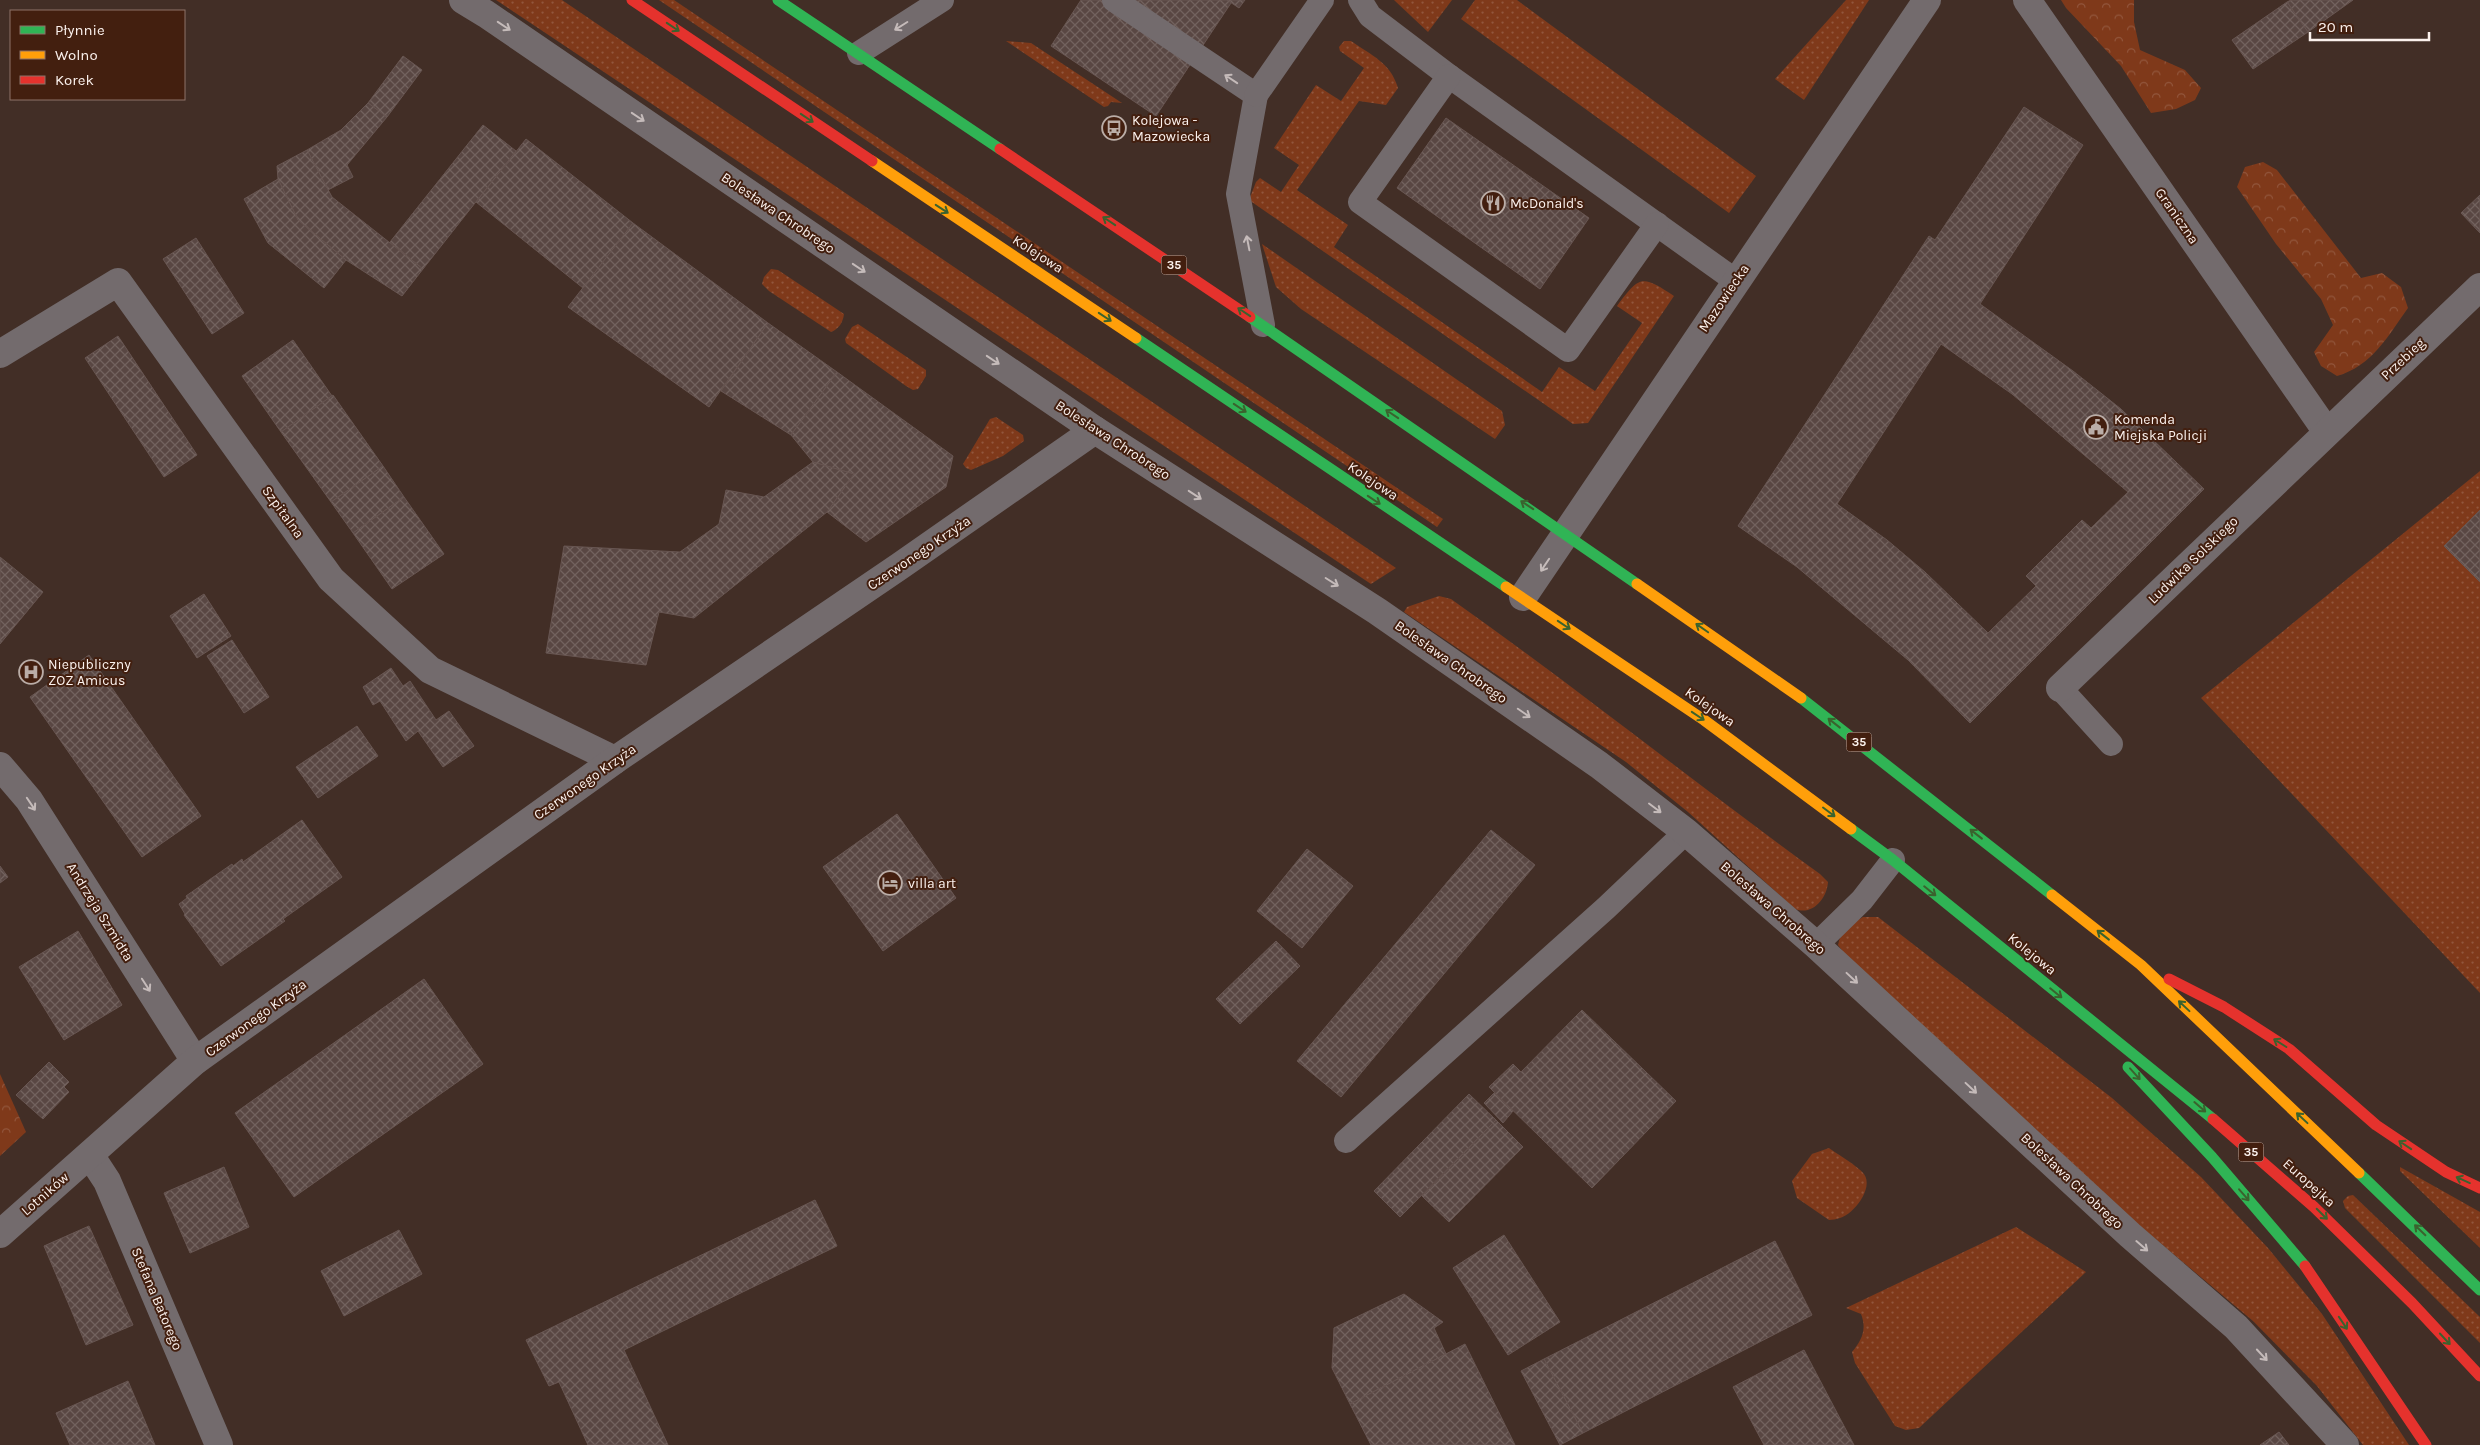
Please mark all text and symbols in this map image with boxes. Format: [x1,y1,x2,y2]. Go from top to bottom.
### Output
legend [10,10,185,100]
scale bar [2310,10,2429,42]
text: 20 m [2318,18,2353,36]
text: Płynnie [55,21,105,39]
one-way arrow [497,21,511,31]
one-way arrow [895,21,909,31]
one-way arrow [665,22,679,32]
text: Wolno [55,46,98,64]
text: Korek [55,71,94,89]
one-way arrow [1225,74,1239,84]
one-way arrow [631,112,645,123]
place label: Kolejowa - Mazowiecka [1132,112,1210,145]
one-way arrow [800,113,814,123]
bus stop icon: Kolejowa - Mazowiecka [1101,115,1127,141]
street label: Bolesława Chrobrego [718,169,838,257]
street label: Graniczna [2152,185,2202,247]
restaurant icon: McDonald's [1480,190,1506,216]
place label: McDonald's [1510,195,1584,212]
one-way arrow [935,204,949,214]
one-way arrow [1103,216,1117,226]
street label: Kolejowa [1009,231,1067,277]
one-way arrow [1242,236,1252,252]
road number: 35 [1162,256,1186,274]
street label: Mazowiecka [1695,261,1753,335]
one-way arrow [852,263,866,273]
one-way arrow [1237,307,1251,317]
one-way arrow [1098,312,1112,322]
street label: Przebieg [2377,334,2429,384]
one-way arrow [986,355,1000,365]
street label: Bolesława Chrobrego [1052,397,1174,483]
one-way arrow [1232,403,1246,413]
one-way arrow [1385,409,1399,420]
place label: Komenda Miejska Policji [2114,411,2207,444]
public building icon: Komenda Miejska Policji [2083,414,2109,440]
street label: Kolejowa [1345,458,1401,504]
street label: Szpitalna [258,483,308,541]
one-way arrow [1188,489,1202,500]
one-way arrow [1367,495,1381,505]
one-way arrow [1520,500,1534,510]
street label: Czerwonego Krzyża [864,512,974,594]
street label: Ludwika Solskiego [2144,513,2242,607]
one-way arrow [1540,558,1550,572]
one-way arrow [1324,578,1338,588]
street label: Bolesława Chrobrego [1391,617,1511,707]
one-way arrow [1556,620,1570,630]
one-way arrow [1695,623,1709,633]
place label: Niepubliczny ZOZ Amicus [48,656,131,689]
hospital icon: Niepubliczny ZOZ Amicus [18,659,44,685]
street label: Kolejowa [1682,684,1738,730]
one-way arrow [1517,708,1531,718]
one-way arrow [1691,711,1705,721]
one-way arrow [1828,717,1841,728]
road number: 35 [1846,732,1872,752]
street label: Czerwonego Krzyża [531,740,639,824]
one-way arrow [26,796,36,810]
one-way arrow [1649,803,1662,814]
one-way arrow [1822,807,1835,818]
one-way arrow [1969,829,1982,840]
street label: Bolesława Chrobrego [1717,858,1829,958]
street label: Andrzeja Szmidta [63,860,137,964]
hotel icon: villa art [877,870,903,896]
place label: villa art [908,875,956,892]
one-way arrow [1924,885,1937,896]
street label: Kolejowa [2004,929,2060,979]
one-way arrow [2097,929,2110,940]
one-way arrow [1846,972,1858,984]
street label: Czerwonego Krzyża [202,976,310,1060]
one-way arrow [141,978,151,992]
one-way arrow [2049,988,2062,999]
one-way arrow [2178,1000,2191,1012]
one-way arrow [2273,1037,2287,1047]
one-way arrow [2129,1068,2141,1081]
one-way arrow [1965,1082,1978,1094]
one-way arrow [2193,1101,2206,1113]
one-way arrow [2296,1112,2309,1124]
street label: Bolesława Chrobrego [2017,1129,2127,1233]
one-way arrow [2398,1140,2412,1150]
road number: 35 [2238,1142,2264,1162]
street label: Europejka [2279,1155,2339,1211]
street label: Lotników [18,1169,72,1219]
one-way arrow [2456,1175,2471,1184]
one-way arrow [2238,1188,2250,1201]
one-way arrow [2315,1208,2328,1220]
one-way arrow [2413,1224,2426,1236]
one-way arrow [2136,1240,2149,1251]
street label: Stefana Batorego [128,1245,186,1353]
one-way arrow [2338,1316,2348,1330]
one-way arrow [2439,1332,2451,1345]
one-way arrow [2256,1349,2268,1362]

